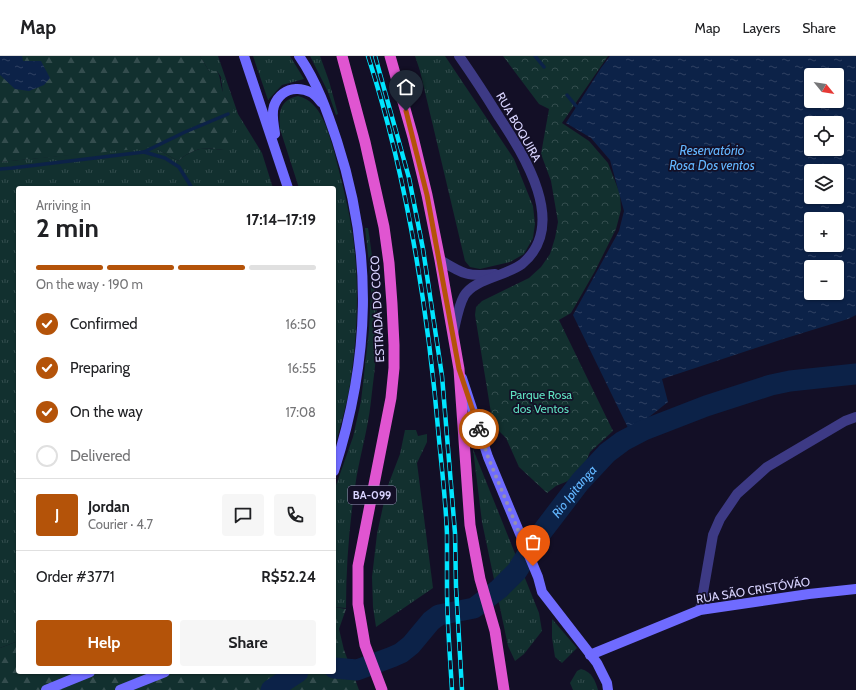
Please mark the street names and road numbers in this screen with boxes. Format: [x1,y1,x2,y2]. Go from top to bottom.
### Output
street label: RUA BOQUIRA [493,90,545,165]
street label: ESTRADA DO COCO [367,255,387,363]
road number: BA-099 [348,486,396,504]
street label: RUA SÃO CRISTÓVÃO [695,574,811,606]

